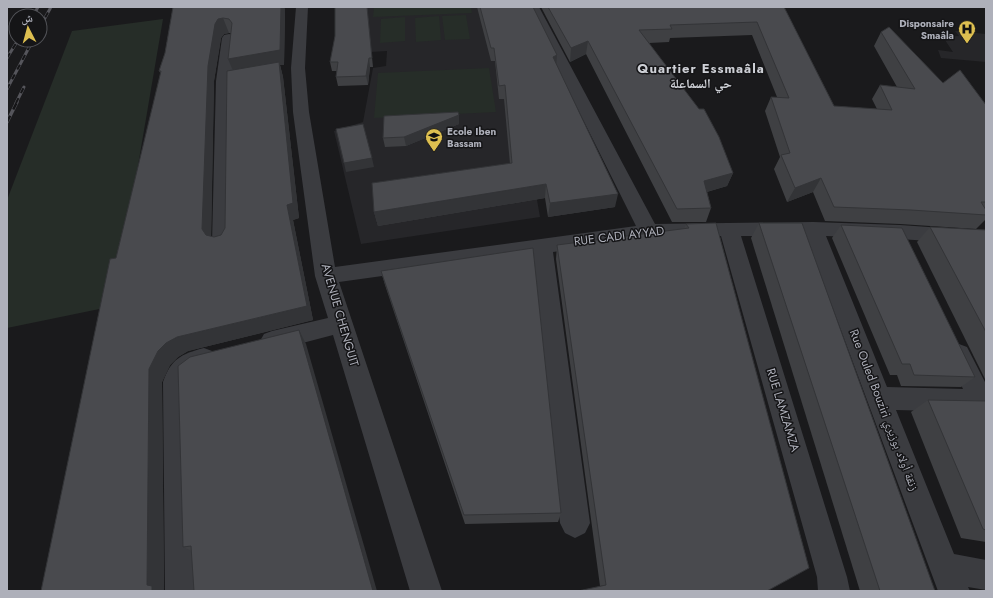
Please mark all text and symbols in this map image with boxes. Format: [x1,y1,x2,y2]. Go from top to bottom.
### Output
north arrow [8,8,48,48]
text: ش [20,9,34,27]
place label: Disponsaire Smaâla [899,16,954,43]
hospital icon: Disponsaire Smaâla [957,19,977,44]
district label: Quartier Essmaâla حي السماعلة [637,59,765,94]
place label: Ecole Iben Bassam [447,124,496,151]
school or university icon: Ecole Iben Bassam [424,127,444,152]
street label: RUE CADI AYYAD [573,222,665,250]
street label: AVENUE CHENGUIT [317,261,363,369]
street label: Rue Ouled Bouziri زنقة أولاد بوزيري [844,327,923,494]
street label: RUE LAMZAMZA [762,366,804,454]

